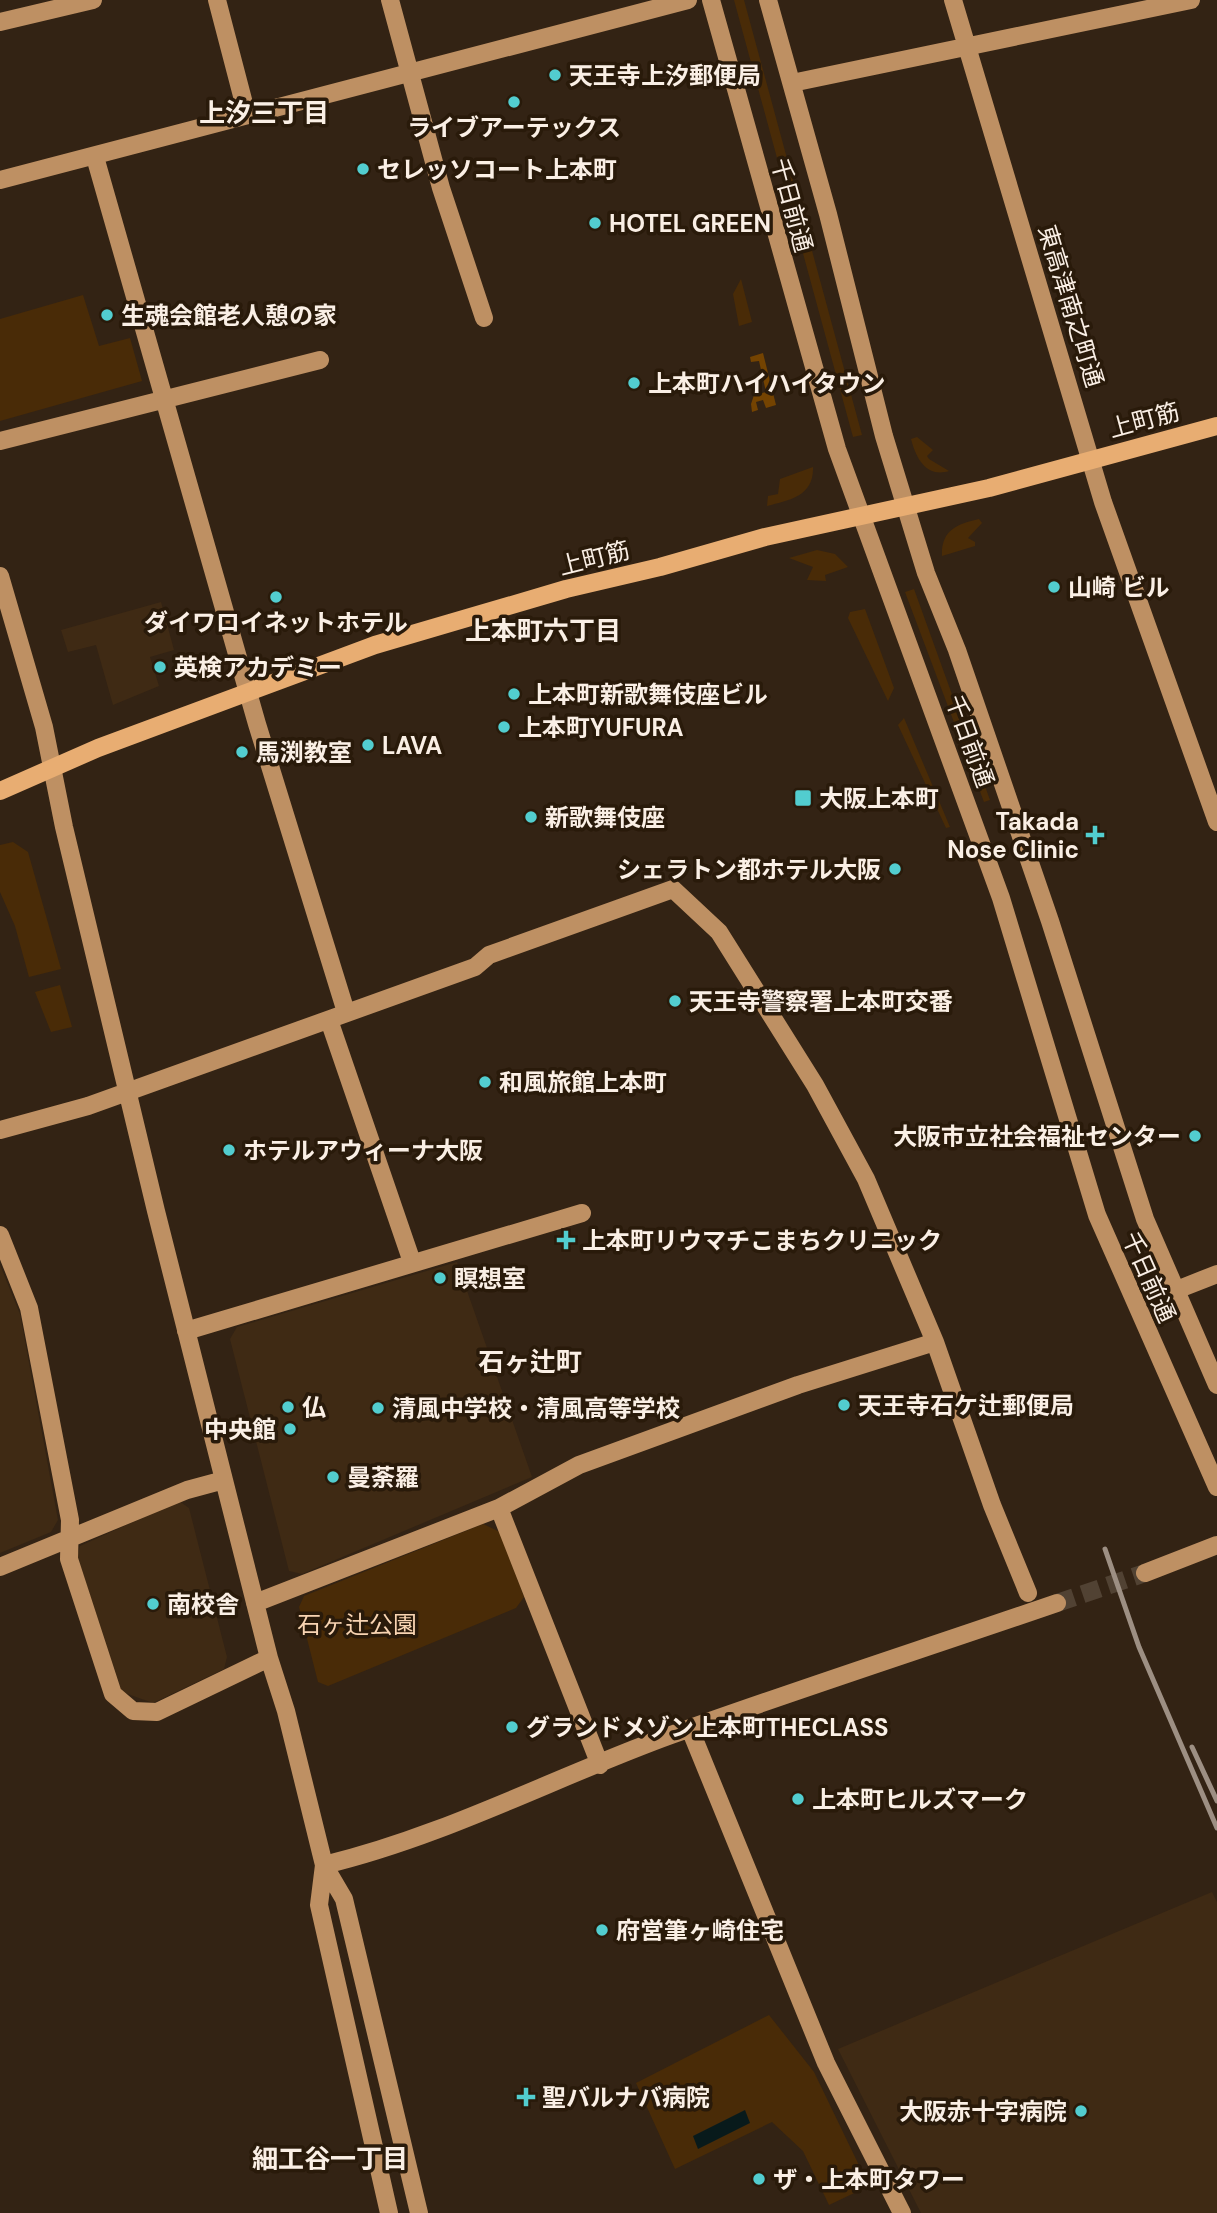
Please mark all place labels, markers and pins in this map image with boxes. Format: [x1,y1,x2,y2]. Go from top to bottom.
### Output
place label: 天王寺上汐郵便局 [569,60,761,91]
marker: 天王寺上汐郵便局 [547,67,563,83]
marker: ライブアーテックス [506,94,522,110]
place label: ライブアーテックス [407,112,621,143]
place label: セレッソコート上本町 [377,154,617,185]
marker: セレッソコート上本町 [355,161,371,177]
place label: HOTEL GREEN [609,208,771,239]
marker: HOTEL GREEN [587,215,603,231]
place label: 生魂会館老人憩の家 [121,300,337,331]
marker: 生魂会館老人憩の家 [99,307,115,323]
place label: 上本町ハイハイタウン [648,368,886,399]
marker: 上本町ハイハイタウン [626,375,642,391]
place label: 山崎 ビル [1068,572,1170,603]
marker: 山崎 ビル [1046,579,1062,595]
marker: ダイワロイネットホテル [268,589,284,605]
place label: ダイワロイネットホテル [144,607,408,638]
place label: 英検アカデミー [174,652,342,683]
marker: 英検アカデミー [152,659,168,675]
place label: 上本町新歌舞伎座ビル [528,679,768,710]
marker: 上本町新歌舞伎座ビル [506,686,522,702]
place label: 上本町YUFURA [518,712,684,743]
marker: 上本町YUFURA [496,719,512,735]
place label: LAVA [382,730,442,761]
place label: 馬渕教室 [256,737,352,768]
marker: LAVA [360,737,376,753]
marker: 馬渕教室 [234,744,250,760]
place label: 大阪上本町 [819,783,939,814]
marker: 大阪上本町 [793,788,813,808]
place label: 新歌舞伎座 [545,802,665,833]
place label: Takada Nose Clinic [947,806,1079,865]
marker: 新歌舞伎座 [523,809,539,825]
marker: Takada Nose Clinic [1085,825,1105,845]
place label: シェラトン都ホテル大阪 [617,854,881,885]
marker: シェラトン都ホテル大阪 [887,861,903,877]
place label: 天王寺警察署上本町交番 [689,986,953,1017]
marker: 天王寺警察署上本町交番 [667,993,683,1009]
place label: 和風旅館上本町 [499,1067,667,1098]
marker: 和風旅館上本町 [477,1074,493,1090]
place label: 大阪市立社会福祉センター [893,1121,1181,1152]
marker: 大阪市立社会福祉センター [1187,1128,1203,1144]
place label: ホテルアウィーナ大阪 [243,1135,483,1166]
marker: ホテルアウィーナ大阪 [221,1142,237,1158]
place label: 上本町リウマチこまちクリニック [582,1225,942,1256]
marker: 上本町リウマチこまちクリニック [556,1230,576,1250]
place label: 瞑想室 [454,1263,526,1294]
marker: 瞑想室 [432,1270,448,1286]
place label: 天王寺石ケ辻郵便局 [858,1390,1074,1421]
place label: 仏 [302,1392,326,1423]
place label: 清風中学校・清風高等学校 [392,1393,680,1424]
marker: 天王寺石ケ辻郵便局 [836,1397,852,1413]
marker: 仏 [280,1399,296,1415]
marker: 清風中学校・清風高等学校 [370,1400,386,1416]
place label: 中央館 [204,1414,276,1445]
marker: 中央館 [282,1421,298,1437]
place label: 曼荼羅 [347,1462,419,1493]
marker: 曼荼羅 [325,1469,341,1485]
place label: 南校舎 [167,1589,239,1620]
marker: 南校舎 [145,1596,161,1612]
place label: グランドメゾン上本町THECLASS [526,1712,889,1743]
marker: グランドメゾン上本町THECLASS [504,1719,520,1735]
place label: 上本町ヒルズマーク [812,1784,1028,1815]
marker: 上本町ヒルズマーク [790,1791,806,1807]
place label: 府営筆ヶ崎住宅 [616,1915,784,1946]
marker: 府営筆ヶ崎住宅 [594,1922,610,1938]
place label: 聖バルナバ病院 [542,2082,710,2113]
marker: 聖バルナバ病院 [516,2087,536,2107]
place label: 大阪赤十字病院 [899,2096,1067,2127]
marker: 大阪赤十字病院 [1073,2103,1089,2119]
place label: ザ・上本町タワー [773,2164,965,2195]
marker: ザ・上本町タワー [751,2171,767,2187]

